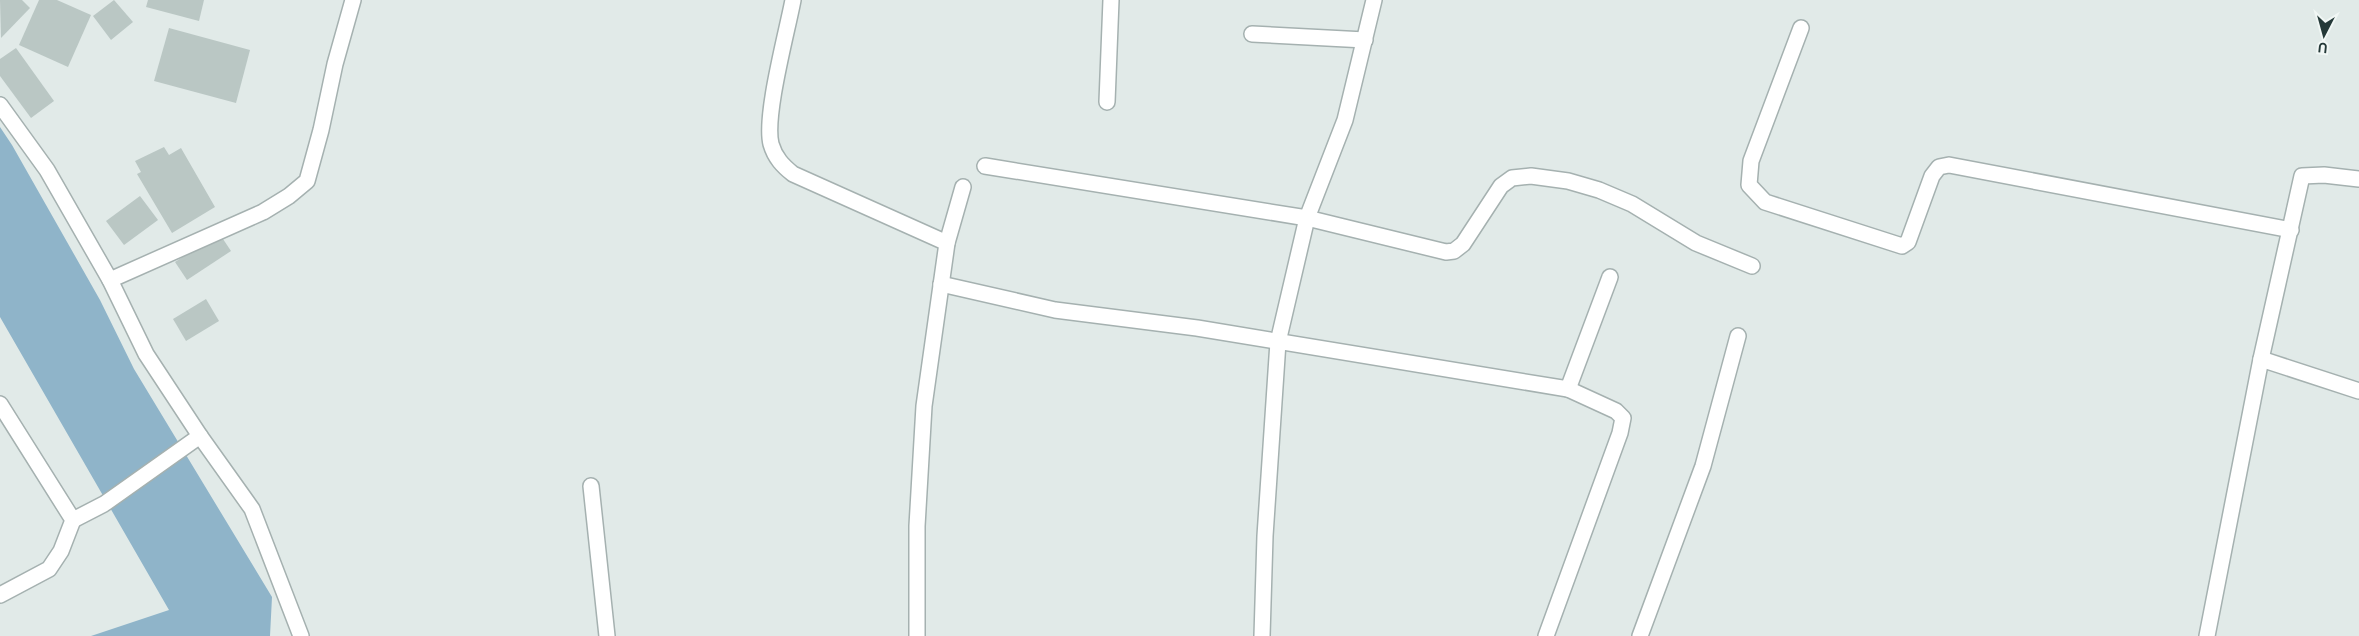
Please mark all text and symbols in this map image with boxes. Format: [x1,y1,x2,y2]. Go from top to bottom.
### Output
north arrow [2299,10,2349,60]
text: U [2317,38,2328,57]

